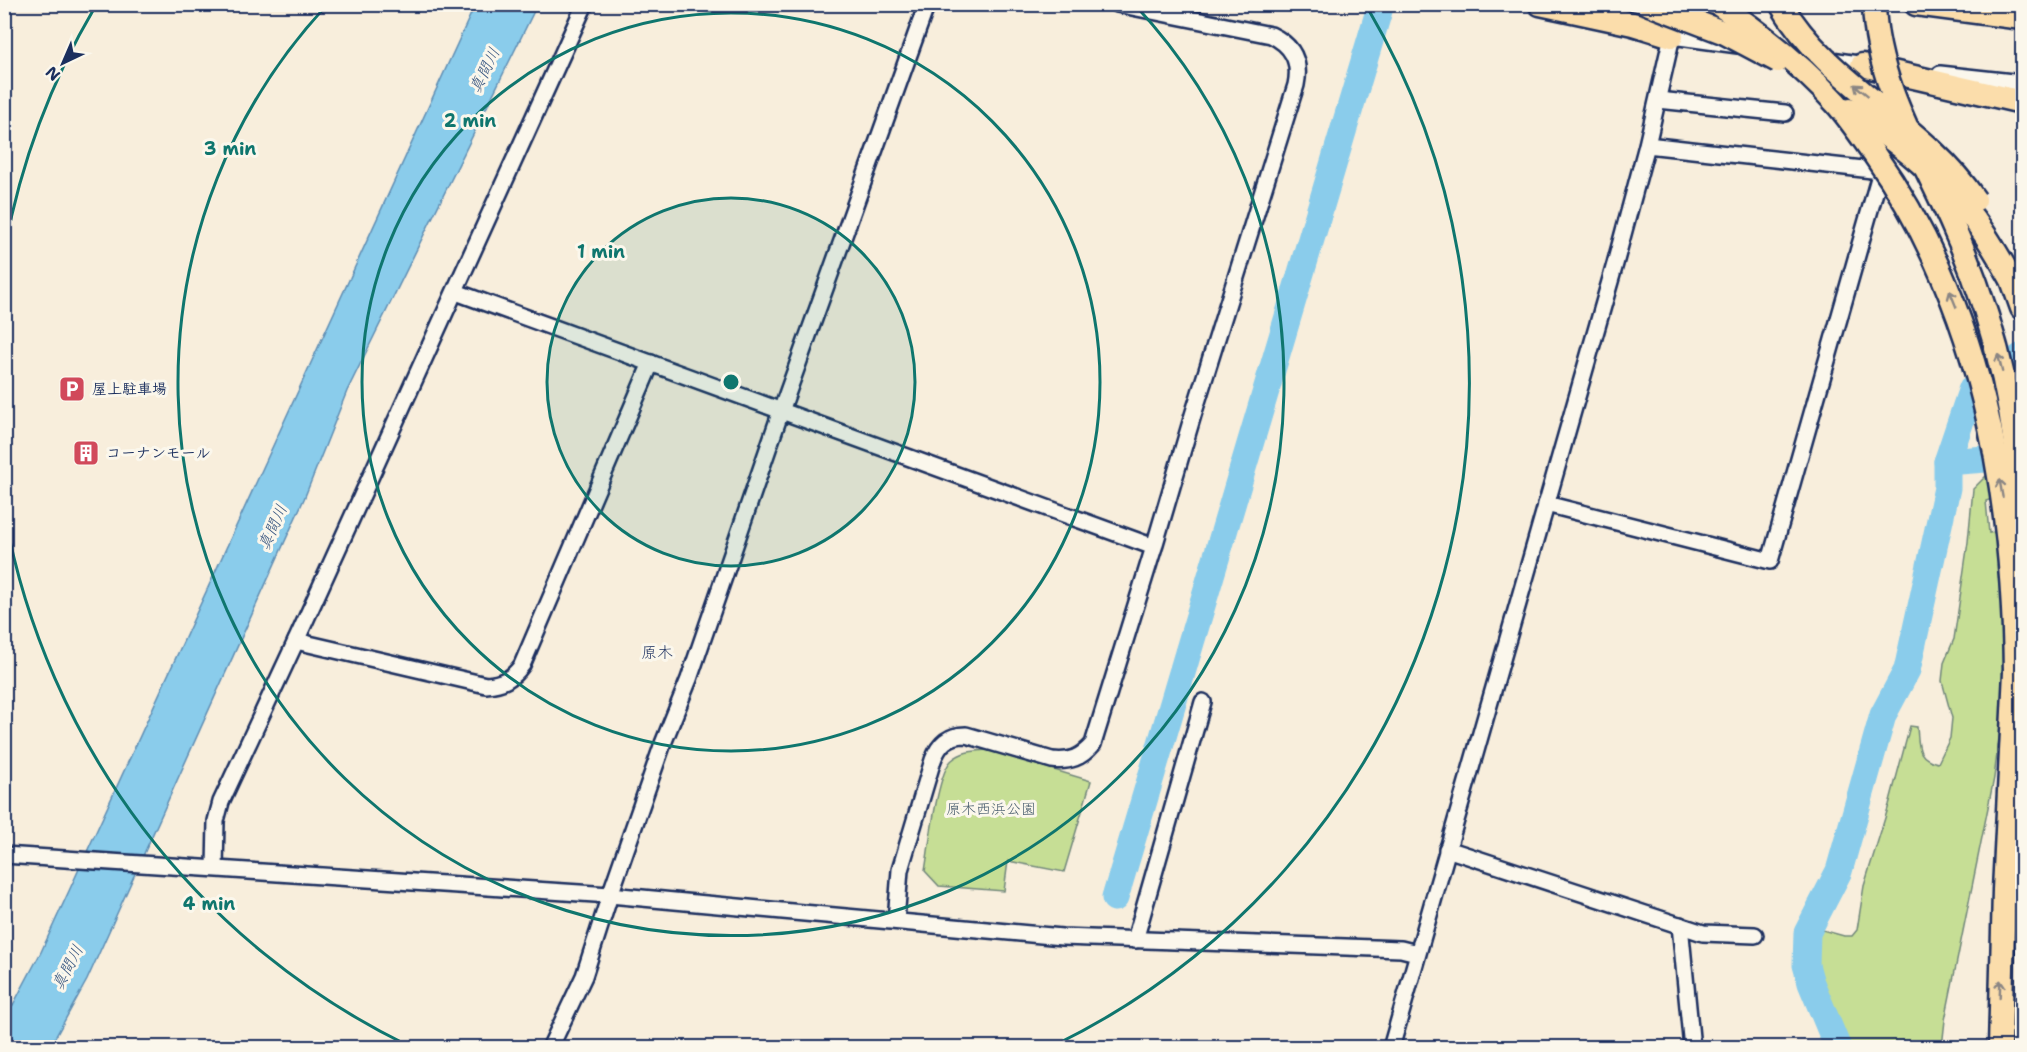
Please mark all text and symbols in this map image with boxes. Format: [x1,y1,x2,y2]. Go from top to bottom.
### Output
north arrow [33,33,93,93]
water label: 真間川 [464,44,504,96]
text: N [41,61,65,85]
one-way arrow [1854,83,1869,97]
text: 2 min [444,109,496,133]
text: 3 min [204,137,256,161]
text: 1 min [577,240,625,264]
one-way arrow [1947,291,1958,309]
one-way arrow [1994,354,2006,373]
centre of rings [721,372,741,392]
parking icon: 屋上駐車場 [57,374,87,404]
place label: 屋上駐車場 [92,379,167,399]
building icon: コーナンモール [71,438,101,468]
place label: コーナンモール [106,443,210,463]
one-way arrow [1995,478,2006,498]
water label: 真間川 [253,501,292,553]
district label: 原木 [641,642,673,663]
park label: 原木西浜公園 [946,799,1036,819]
text: 4 min [183,892,235,916]
water label: 真間川 [47,941,88,993]
one-way arrow [1995,980,2006,1000]

